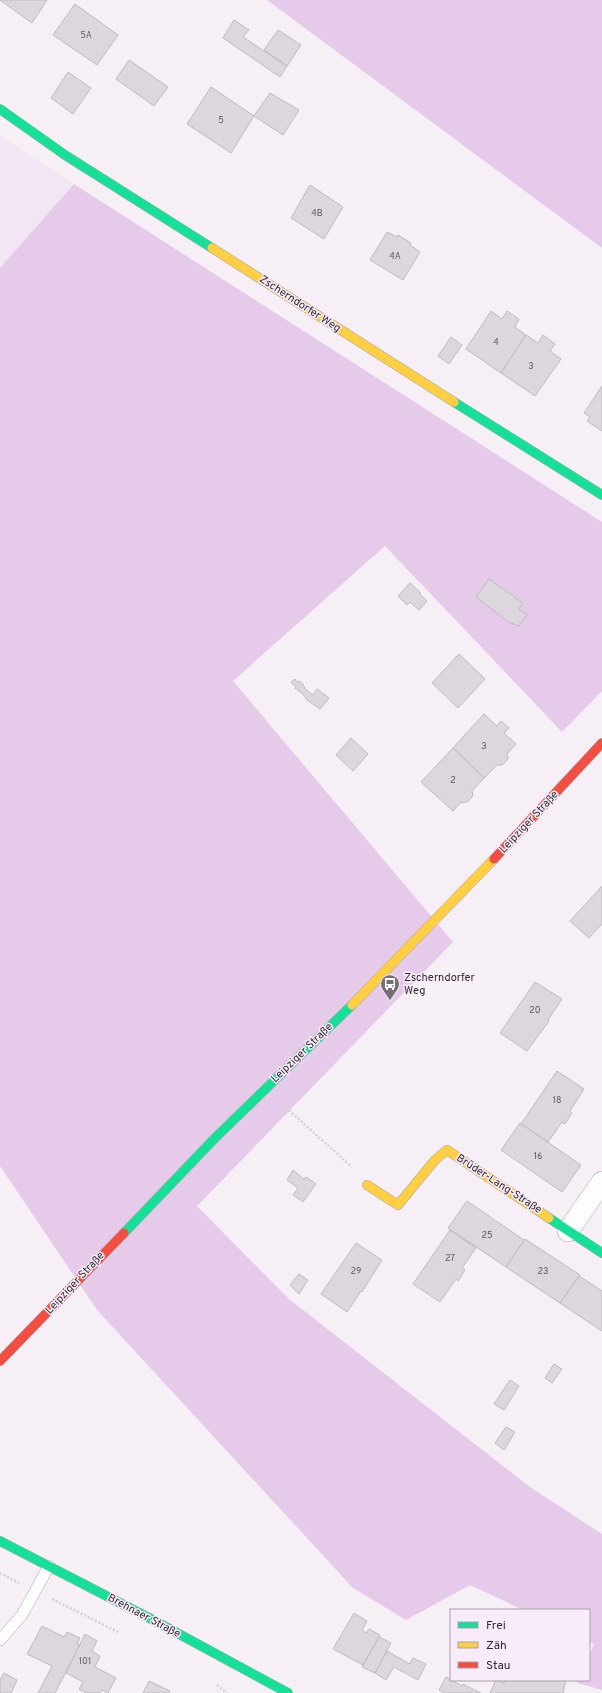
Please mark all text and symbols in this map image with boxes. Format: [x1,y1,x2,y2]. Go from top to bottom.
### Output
house number: 5A [80,30,92,41]
house number: 5 [218,115,224,126]
house number: 4B [311,208,323,219]
house number: 4A [389,251,401,262]
street label: Zscherndorfer Weg [257,272,343,336]
house number: 4 [493,337,499,348]
house number: 3 [528,361,534,372]
house number: 3 [481,741,487,752]
house number: 2 [450,775,456,786]
street label: Leipziger Straße [496,788,562,856]
place label: Zscherndorfer Weg [404,971,476,998]
bus stop icon: Zscherndorfer Weg [379,973,401,1001]
house number: 20 [529,1005,541,1016]
street label: Leipziger Straße [268,1020,336,1086]
house number: 18 [553,1095,561,1106]
street label: Brüder-Lang-Straße [454,1151,544,1217]
house number: 16 [534,1151,542,1162]
house number: 25 [481,1230,493,1241]
street label: Leipziger Straße [42,1249,108,1317]
house number: 27 [445,1253,455,1264]
house number: 29 [351,1266,361,1277]
house number: 23 [538,1266,548,1277]
street label: Brehnaer Straße [105,1591,183,1641]
legend [450,1609,590,1681]
text: Frei [486,1618,506,1634]
text: Zäh [486,1638,507,1654]
house number: 101 [79,1656,91,1667]
text: Stau [486,1658,511,1674]

